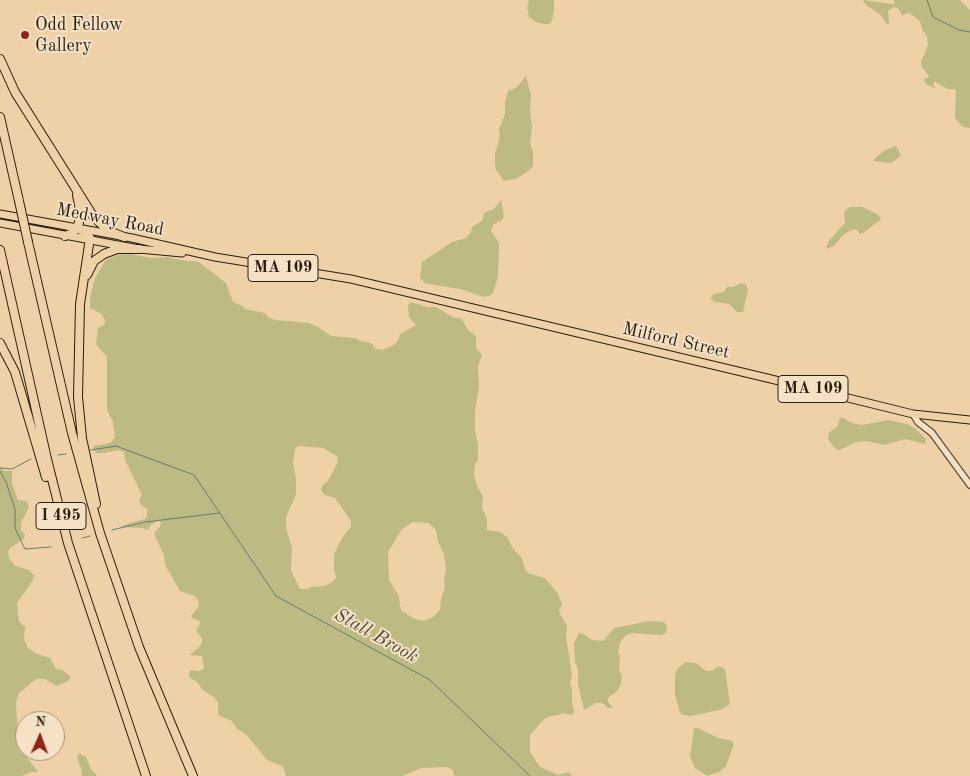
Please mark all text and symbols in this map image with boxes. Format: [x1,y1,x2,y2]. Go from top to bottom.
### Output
place label: Odd Fellow Gallery [35,14,123,56]
marker: Odd Fellow Gallery [19,29,31,41]
street label: Medway Road [54,199,166,241]
road number: MA 109 [248,254,318,282]
street label: Milford Street [620,318,732,364]
road number: MA 109 [778,376,848,402]
road number: I 495 [36,502,86,530]
water label: Stall Brook [330,604,422,668]
north arrow [15,711,65,761]
text: N [35,715,46,729]

